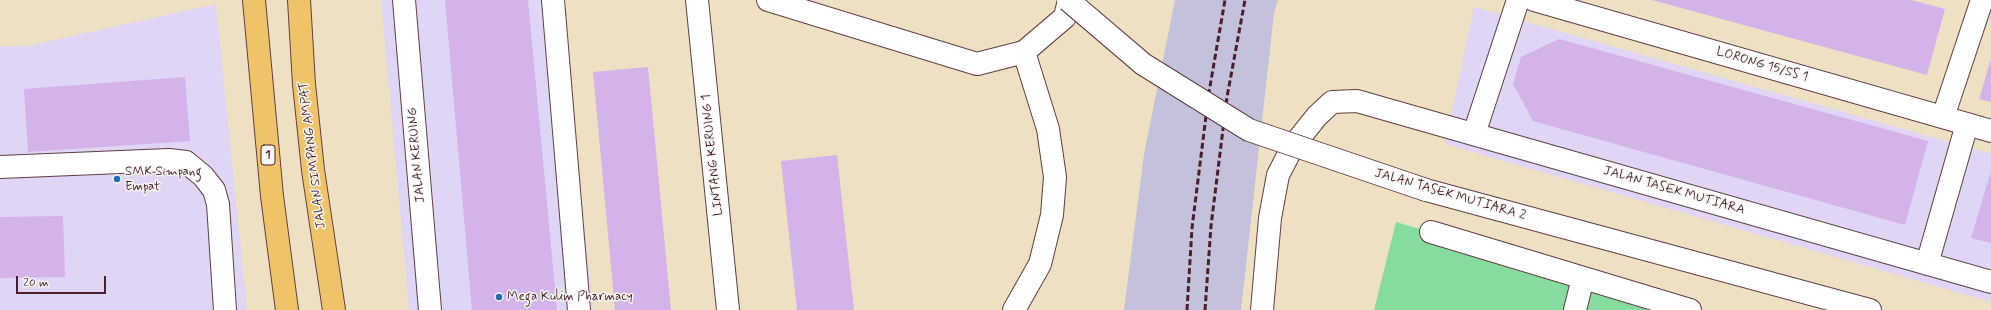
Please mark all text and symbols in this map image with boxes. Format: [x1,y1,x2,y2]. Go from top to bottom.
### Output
street label: LORONG 15/SS 1 [1714,44,1810,86]
street label: JALAN SIMPANG AMPAT [296,81,330,229]
street label: LINTANG KERUING 1 [699,93,727,217]
street label: JALAN KERUING [405,107,429,203]
road number: 1 [261,145,275,165]
street label: JALAN TASEK MUTIARA [1601,163,1747,219]
place label: SMK Simpang Empat [125,164,201,195]
street label: JALAN TASEK MUTIARA 2 [1373,166,1527,224]
marker: SMK Simpang Empat [112,174,122,184]
scale bar [18,268,108,294]
text: 20 m [23,275,49,291]
place label: Mega Kulim Pharmacy [507,289,633,305]
marker: Mega Kulim Pharmacy [494,292,504,302]

